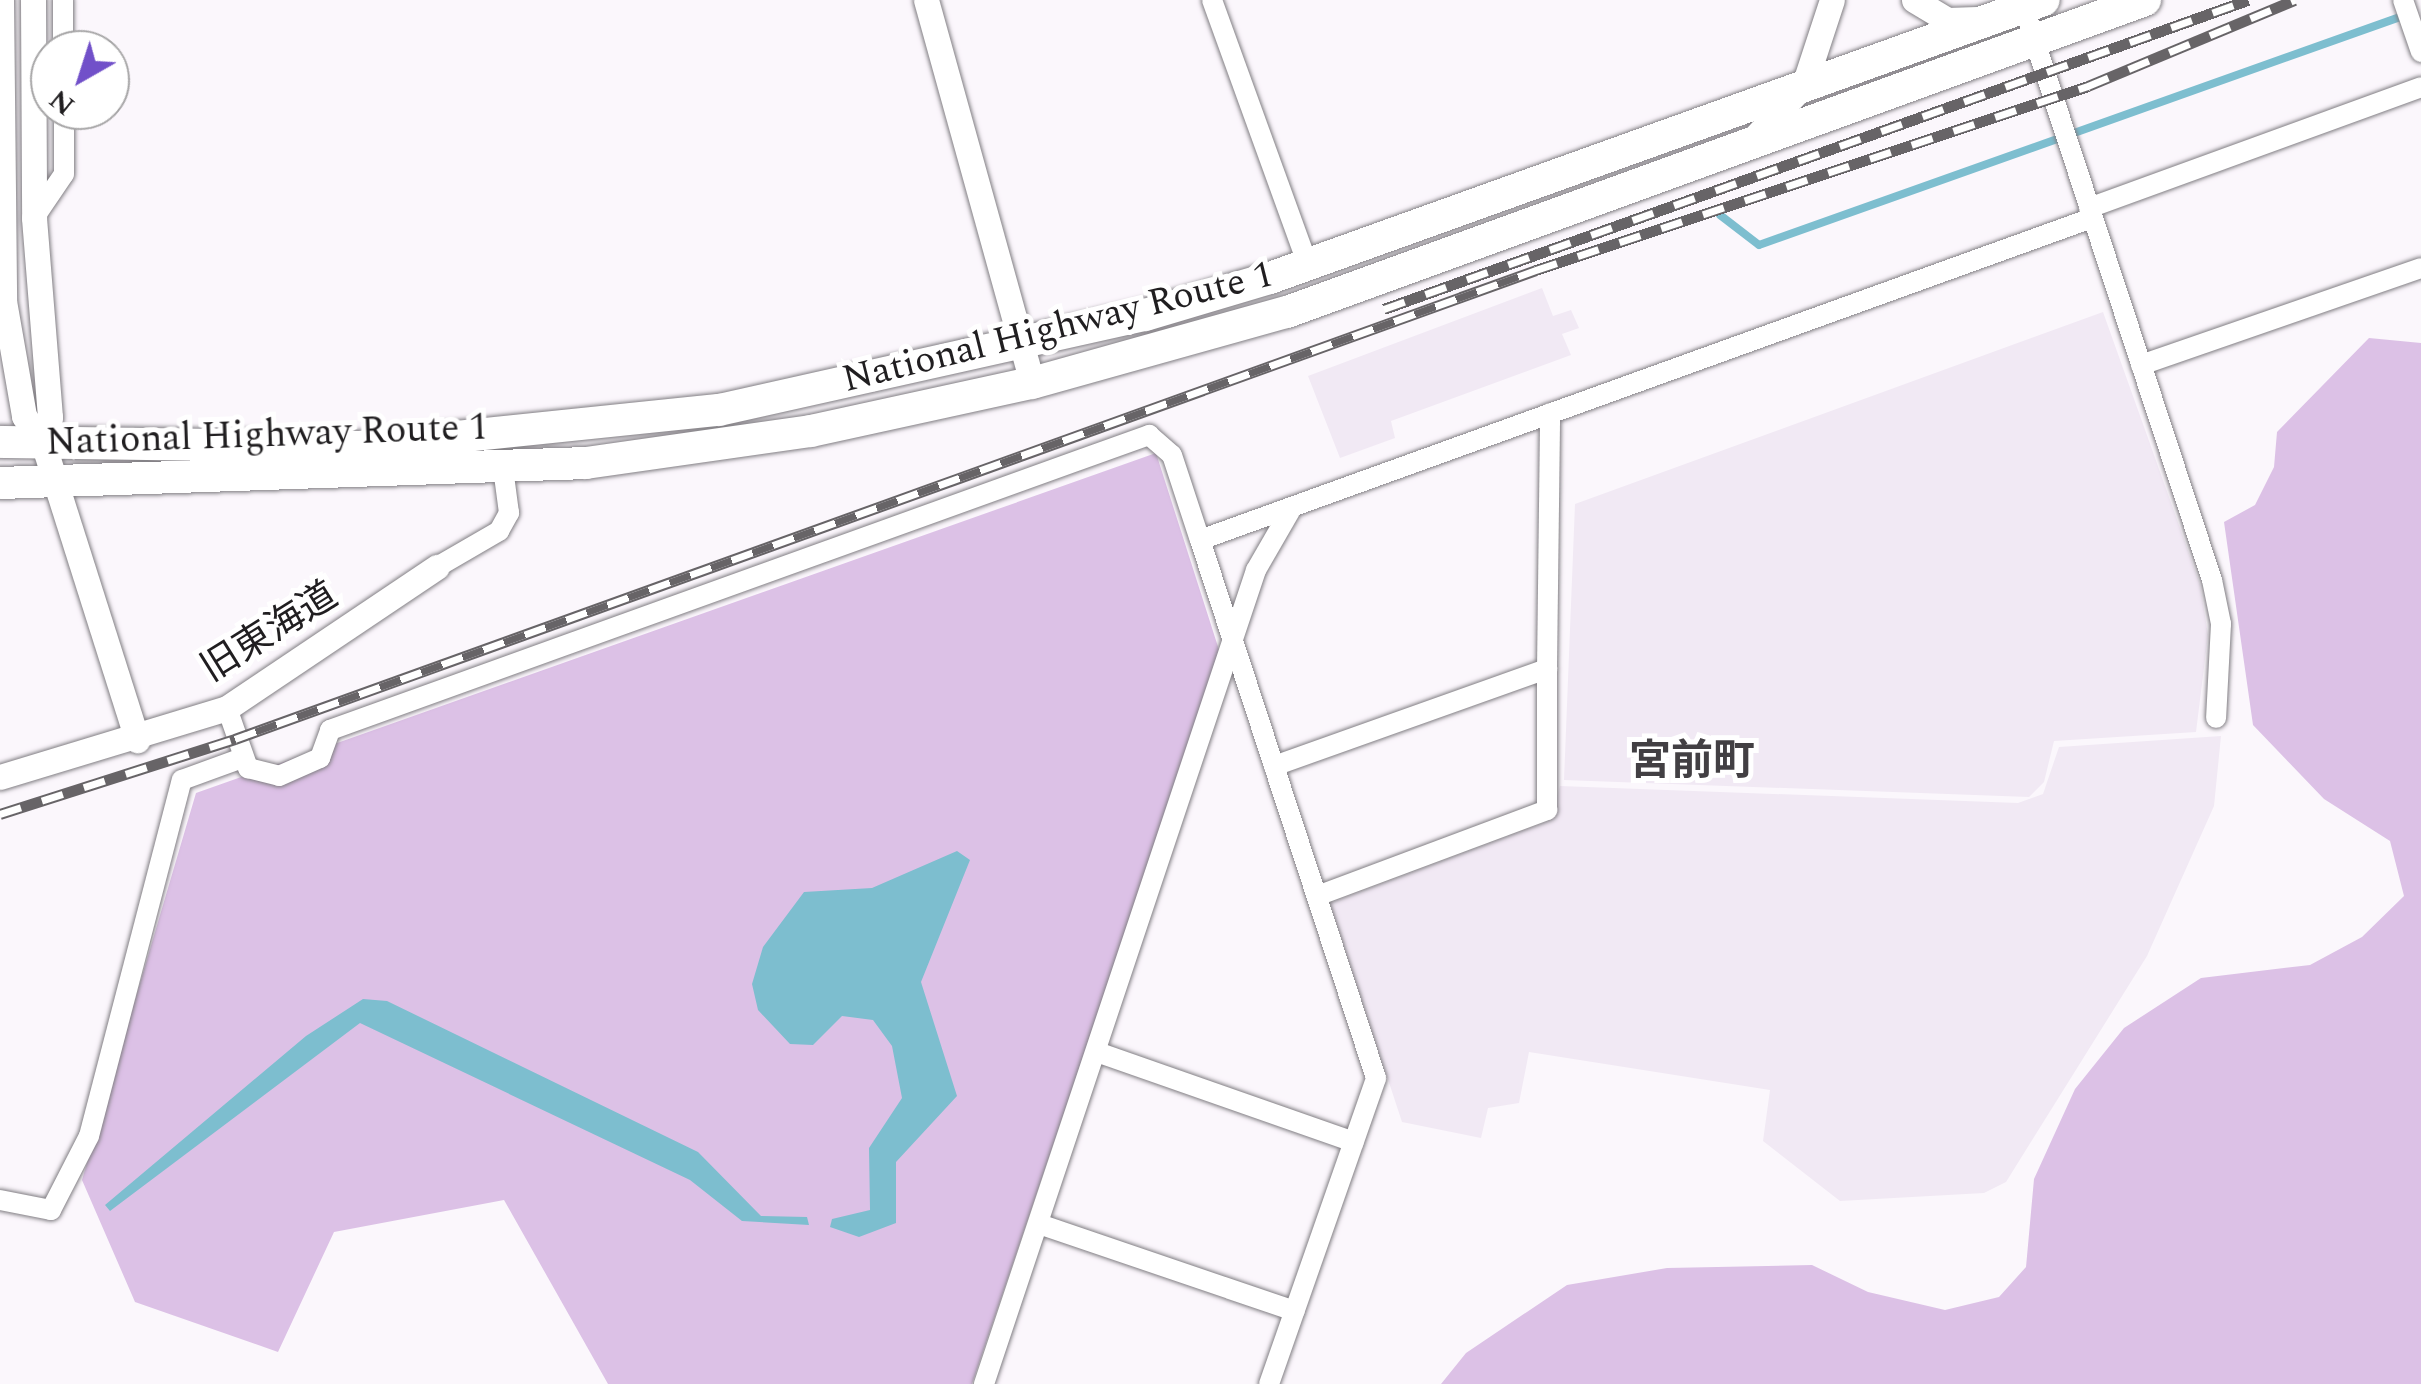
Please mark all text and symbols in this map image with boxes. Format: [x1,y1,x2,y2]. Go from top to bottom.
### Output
north arrow [30,30,130,130]
text: N [40,78,84,126]
street label: National Highway Route 1 [838,252,1278,404]
street label: National Highway Route 1 [45,405,489,467]
street label: 旧東海道 [193,573,347,693]
district label: 宮前町 [1629,737,1755,787]

